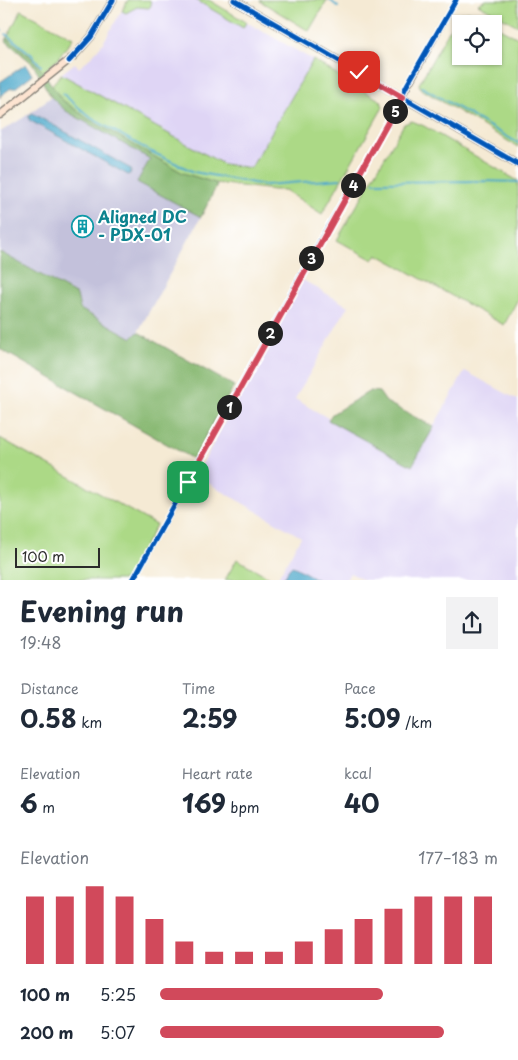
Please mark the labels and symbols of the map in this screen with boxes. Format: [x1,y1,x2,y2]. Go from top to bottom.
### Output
pin [338,51,380,93]
pin: 5 [382,98,408,124]
pin: 4 [340,172,366,198]
place label: Aligned DC - PDX-01 [97,204,187,246]
building icon: Aligned DC - PDX-01 [70,214,94,238]
pin: 3 [298,246,324,270]
pin: 2 [258,320,282,346]
pin: 1 [216,394,242,420]
pin [167,461,209,503]
scale bar [15,545,100,568]

